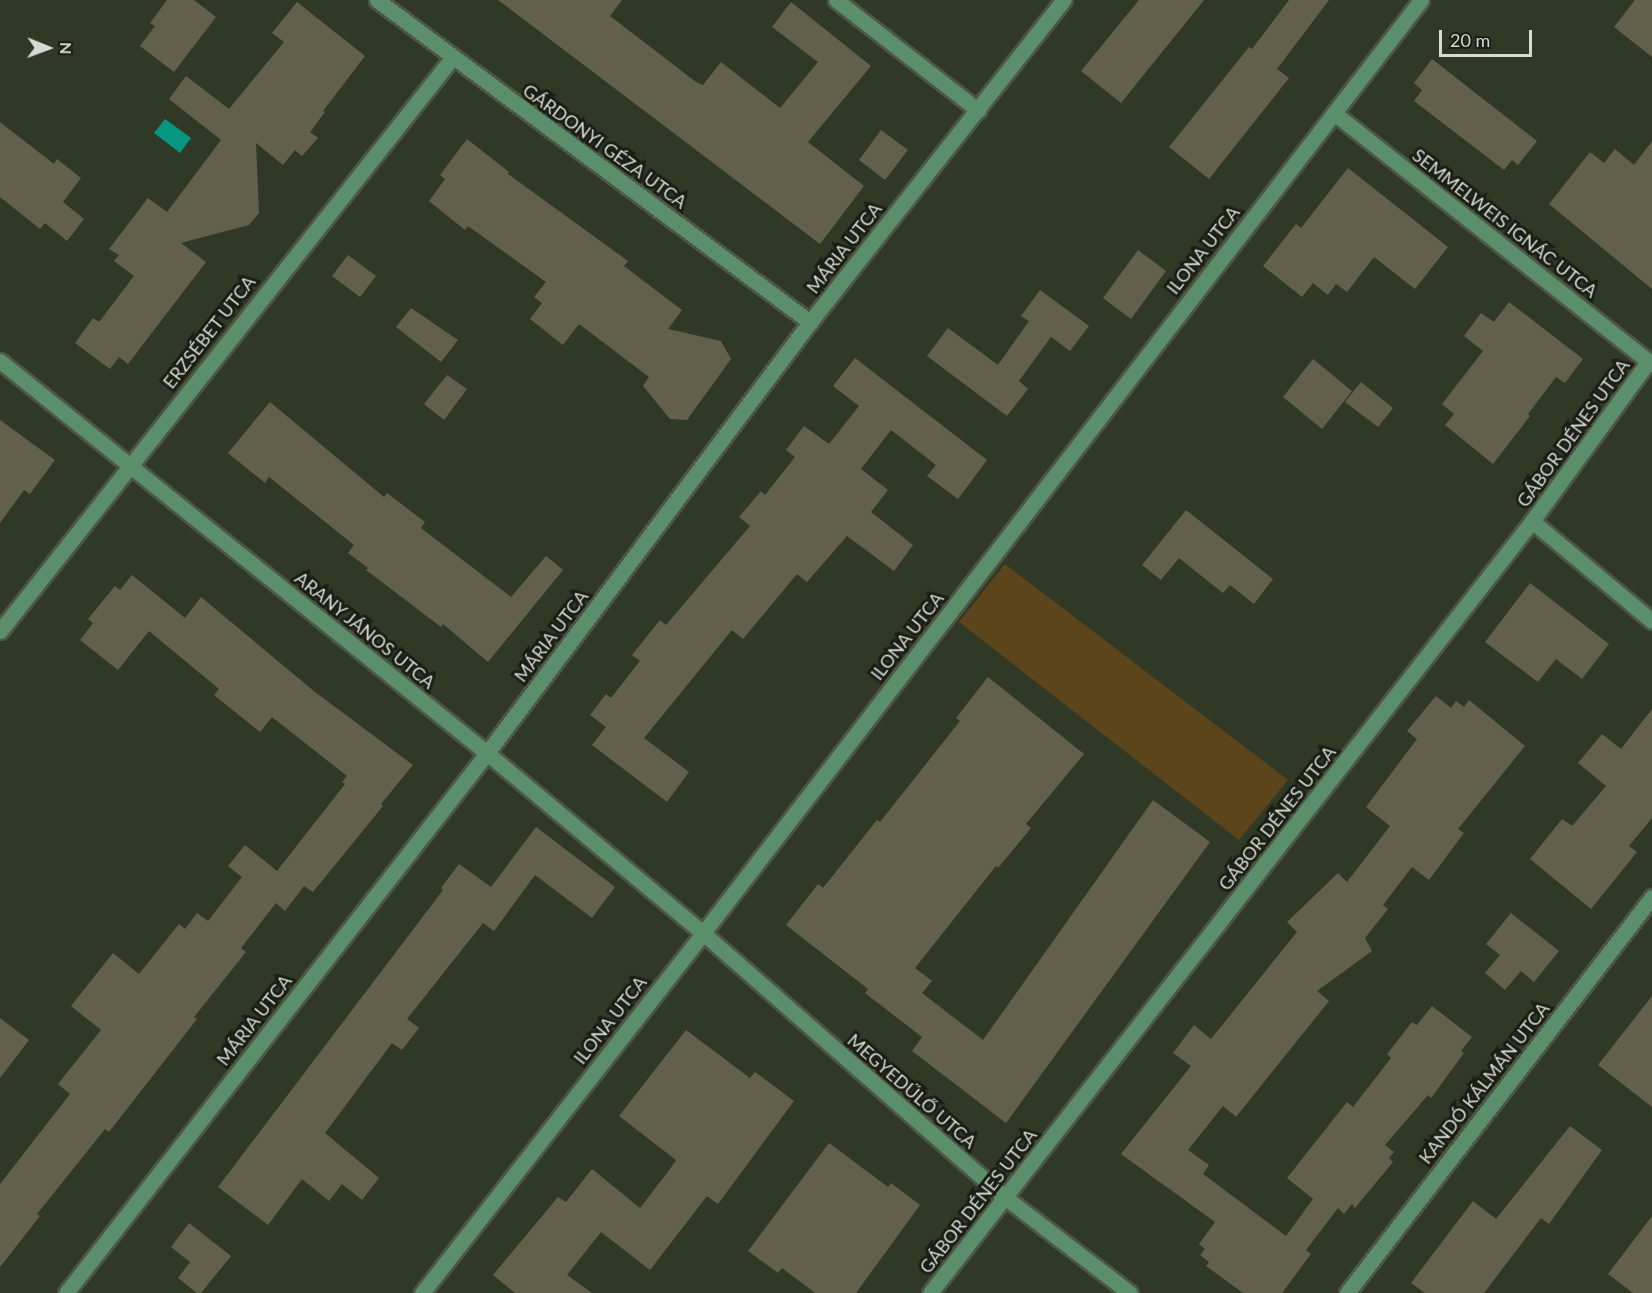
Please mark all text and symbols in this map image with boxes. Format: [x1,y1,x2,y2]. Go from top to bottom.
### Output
north arrow [18,18,78,78]
scale bar [1442,18,1535,56]
text: 20 m [1450,29,1490,51]
text: N [57,42,76,55]
street label: GÁRDONYI GÉZA UTCA [519,79,691,213]
street label: SEMMELWEIS IGNÁC UTCA [1408,144,1602,302]
street label: MÁRIA UTCA [802,198,886,298]
street label: ILONA UTCA [1162,202,1244,298]
street label: ERZSÉBET UTCA [158,271,260,393]
street label: GÁBOR DÉNES UTCA [1512,355,1634,511]
street label: ARANY JÁNOS UTCA [290,567,440,693]
street label: MÁRIA UTCA [509,586,593,686]
street label: ILONA UTCA [866,588,948,684]
street label: GÁBOR DÉNES UTCA [1214,742,1340,894]
street label: MÁRIA UTCA [212,970,296,1070]
street label: ILONA UTCA [569,972,651,1068]
street label: KANDÓ KÁLMÁN UTCA [1414,998,1554,1168]
street label: MEGYEDŰLŐ UTCA [843,1029,981,1153]
street label: GÁBOR DÉNES UTCA [915,1125,1041,1277]

